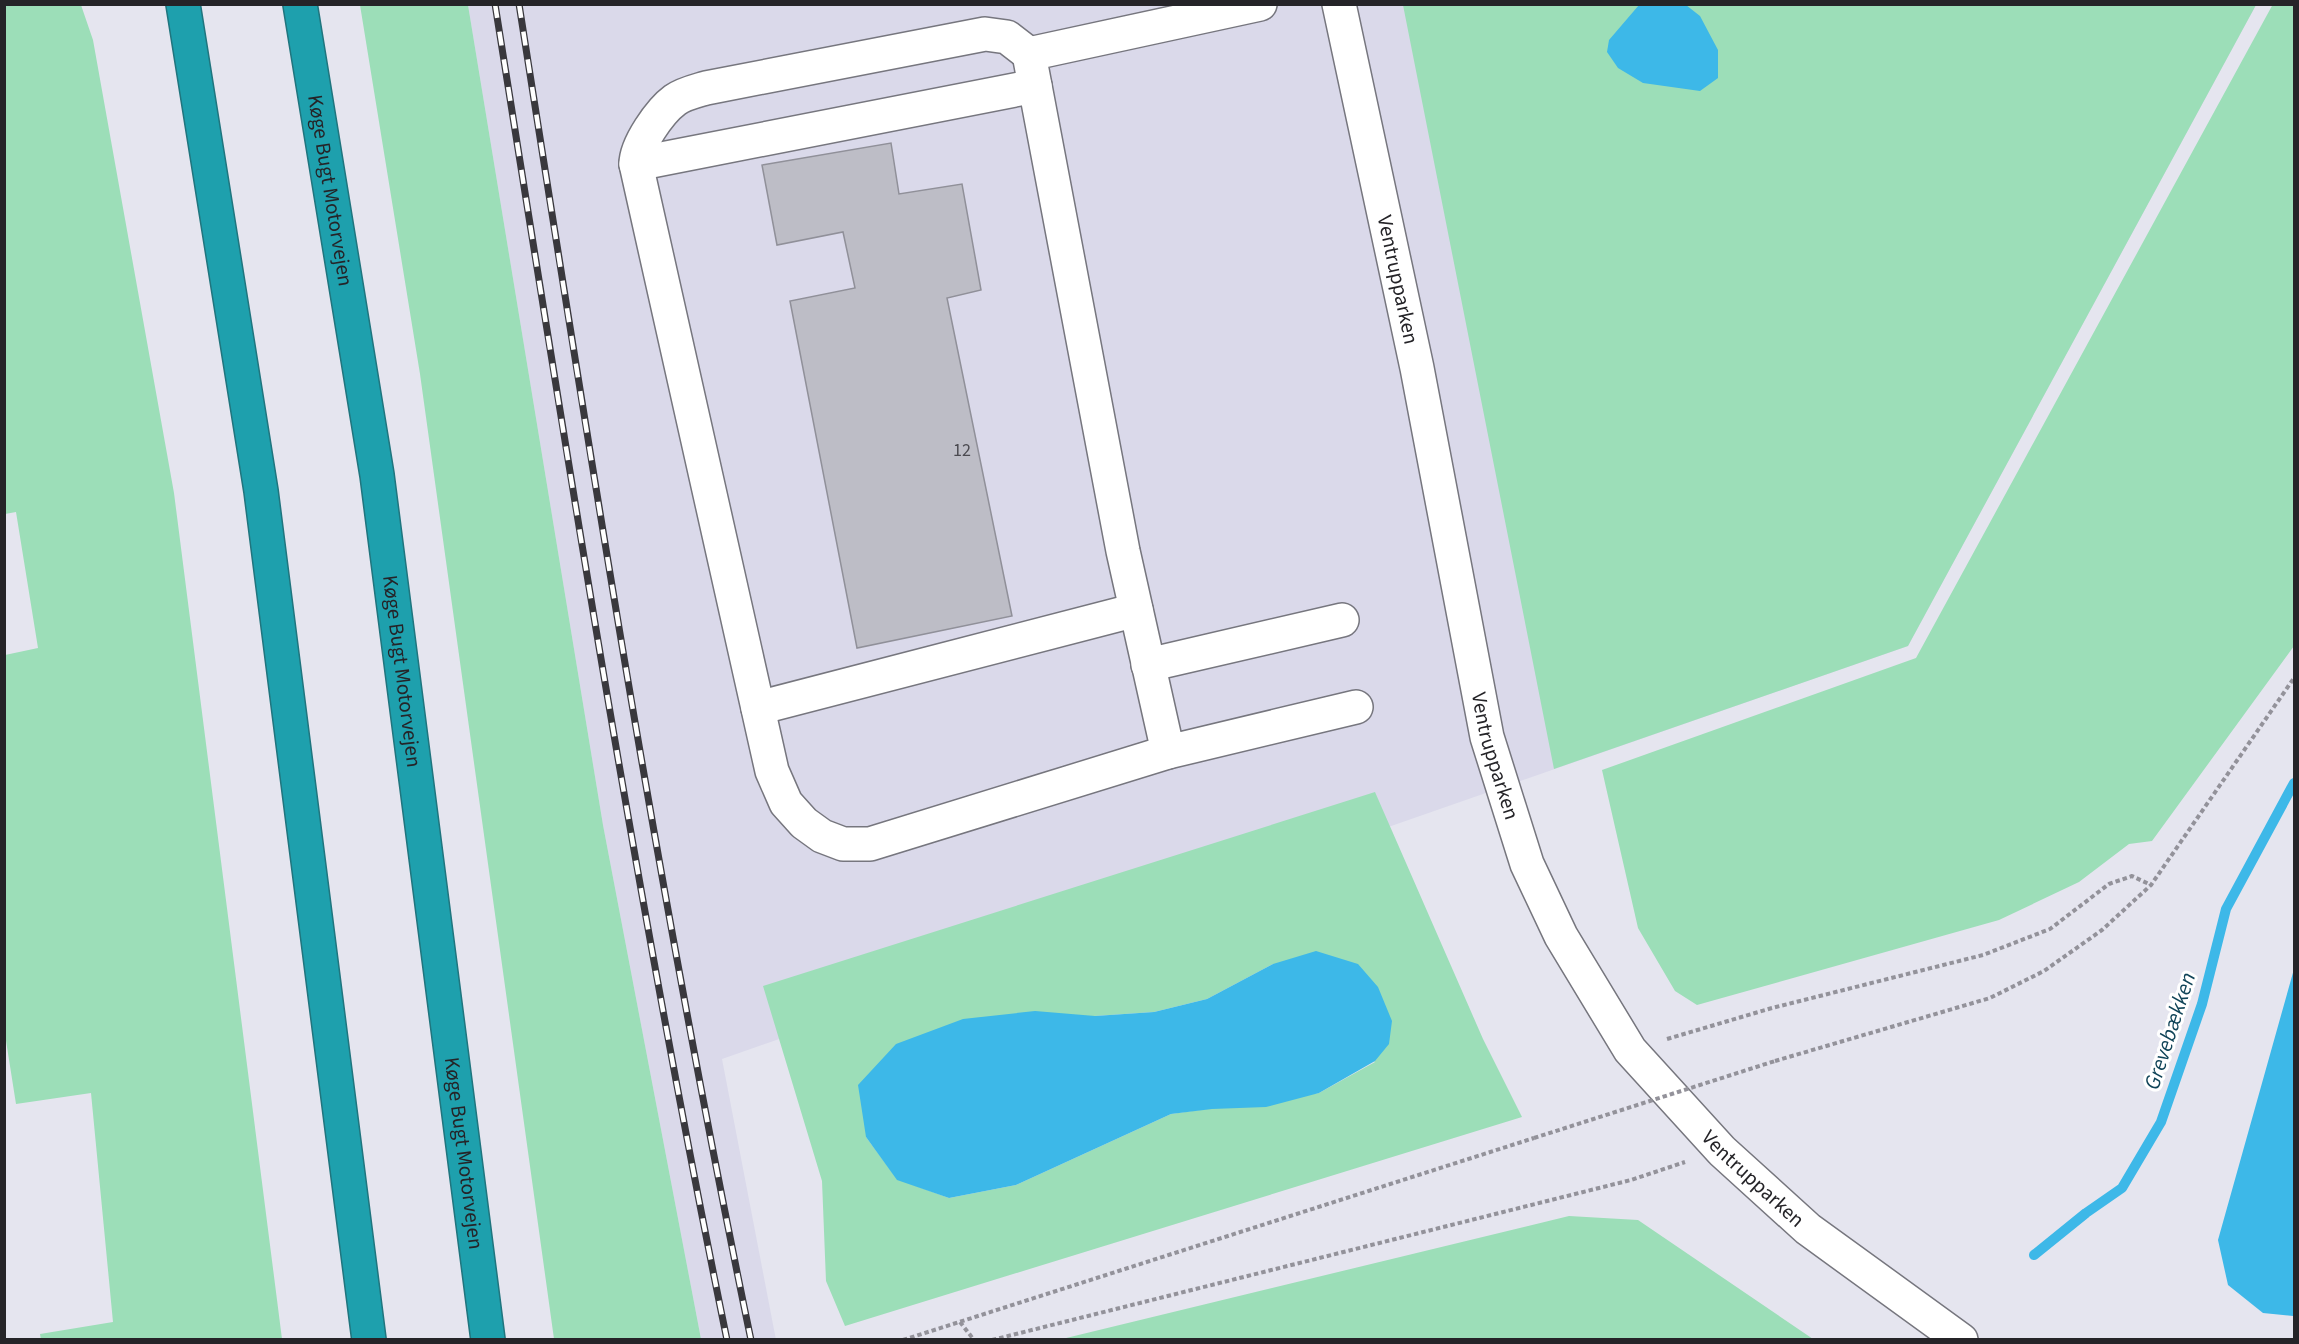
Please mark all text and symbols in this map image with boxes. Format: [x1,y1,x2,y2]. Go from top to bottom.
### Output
street label: Køge Bugt Motorvejen [300,93,361,288]
street label: Ventrupparken [1370,212,1426,347]
house number: 12 [953,438,971,463]
street label: Køge Bugt Motorvejen [375,573,429,769]
street label: Ventrupparken [1464,690,1527,823]
water label: Grevebækken [2136,968,2204,1094]
street label: Køge Bugt Motorvejen [437,1055,491,1251]
street label: Ventrupparken [1695,1123,1811,1234]

